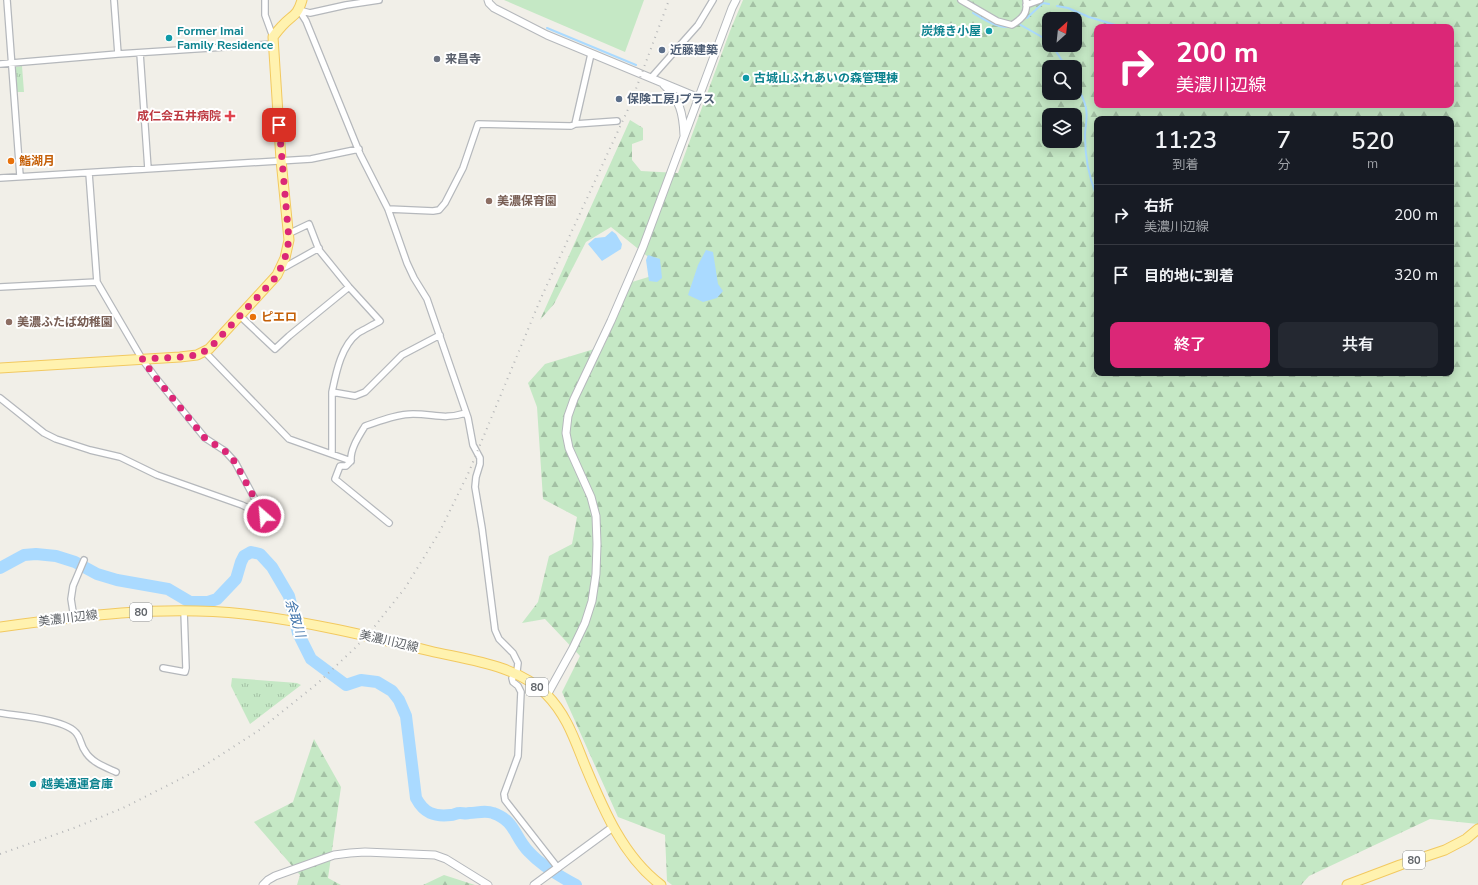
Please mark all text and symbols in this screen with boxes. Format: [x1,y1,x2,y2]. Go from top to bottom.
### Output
north arrow [1042,12,1082,52]
map controls [1042,12,1082,148]
place label: Former Imai Family Residence [177,23,274,53]
place label: 炭焼き小屋 [921,23,981,39]
marker: 炭焼き小屋 [984,26,994,36]
marker: Former Imai Family Residence [164,33,174,43]
text: 200 m [1176,34,1259,72]
icon: right [1110,40,1162,92]
place label: 近藤建築 [670,42,718,58]
marker: 近藤建築 [657,45,667,55]
place label: 来昌寺 [445,51,481,67]
marker: 来昌寺 [432,54,442,64]
button: search [1042,60,1082,100]
place label: 古城山ふれあいの森管理棟 [754,70,898,86]
marker: 古城山ふれあいの森管理棟 [741,73,751,83]
text: 美濃川辺線 [1176,73,1266,97]
place label: 保険工房Jプラス [627,91,715,107]
marker: 保険工房Jプラス [614,94,624,104]
place label: 成仁会五井病院 [137,108,221,124]
pin [262,108,296,142]
button: layers [1042,108,1082,148]
marker: 成仁会五井病院 [224,110,236,122]
icon: arrive [268,114,290,136]
text: 11:23 [1154,124,1217,156]
text: 7 [1277,124,1291,156]
text: 520 [1351,125,1394,157]
place label: 鮨湖月 [19,153,55,169]
text: m [1367,155,1378,173]
marker: 鮨湖月 [6,156,16,166]
text: 到着 [1172,156,1198,174]
text: 分 [1278,156,1291,174]
place label: 美濃保育園 [497,193,557,209]
marker: 美濃保育園 [484,196,494,206]
text: 右折 [1144,196,1174,216]
icon: right [1110,204,1132,226]
text: 200 m [1394,205,1438,225]
text: 美濃川辺線 [1144,218,1209,236]
icon: arrive [1110,264,1132,286]
text: 320 m [1394,265,1438,285]
text: 目的地に到着 [1144,266,1234,286]
place label: ピエロ [261,309,297,325]
marker: ピエロ [248,312,258,322]
place label: 美濃ふたば幼稚園 [17,314,113,330]
marker: 美濃ふたば幼稚園 [4,317,14,327]
button: 終了 [1110,322,1270,368]
button: 共有 [1278,322,1438,368]
position arrow [243,495,285,537]
water label: 余取川 [281,597,310,641]
road number: 80 [130,603,152,621]
street label: 美濃川辺線 [37,606,99,630]
street label: 美濃川辺線 [358,626,420,656]
road number: 80 [526,678,548,696]
place label: 越美通運倉庫 [41,776,113,792]
marker: 越美通運倉庫 [28,779,38,789]
road number: 80 [1403,851,1425,869]

